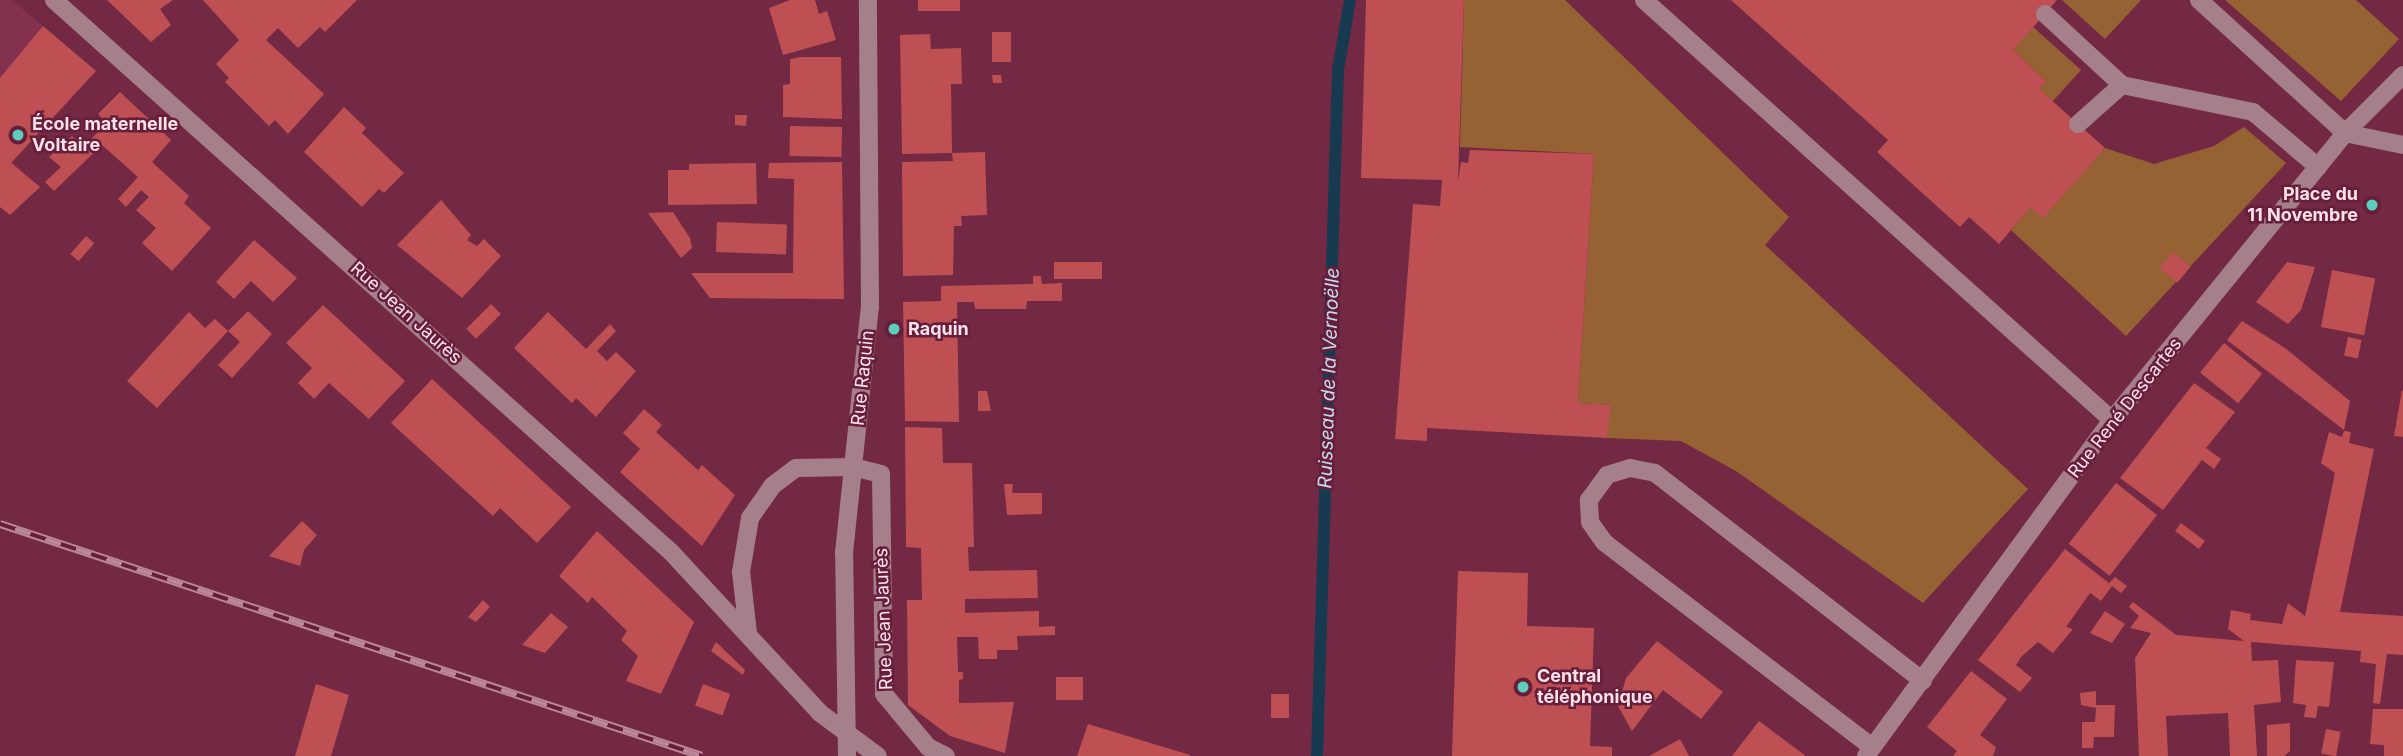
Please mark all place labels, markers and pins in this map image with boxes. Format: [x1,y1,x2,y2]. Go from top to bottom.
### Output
place label: École maternelle Voltaire [32,114,178,156]
marker: École maternelle Voltaire [10,127,26,143]
place label: Place du 11 Novembre [2247,184,2358,227]
marker: Place du 11 Novembre [2364,197,2380,213]
place label: Raquin [908,318,969,340]
marker: Raquin [886,321,902,337]
place label: Central téléphonique [1537,666,1653,708]
marker: Central téléphonique [1515,679,1531,695]

